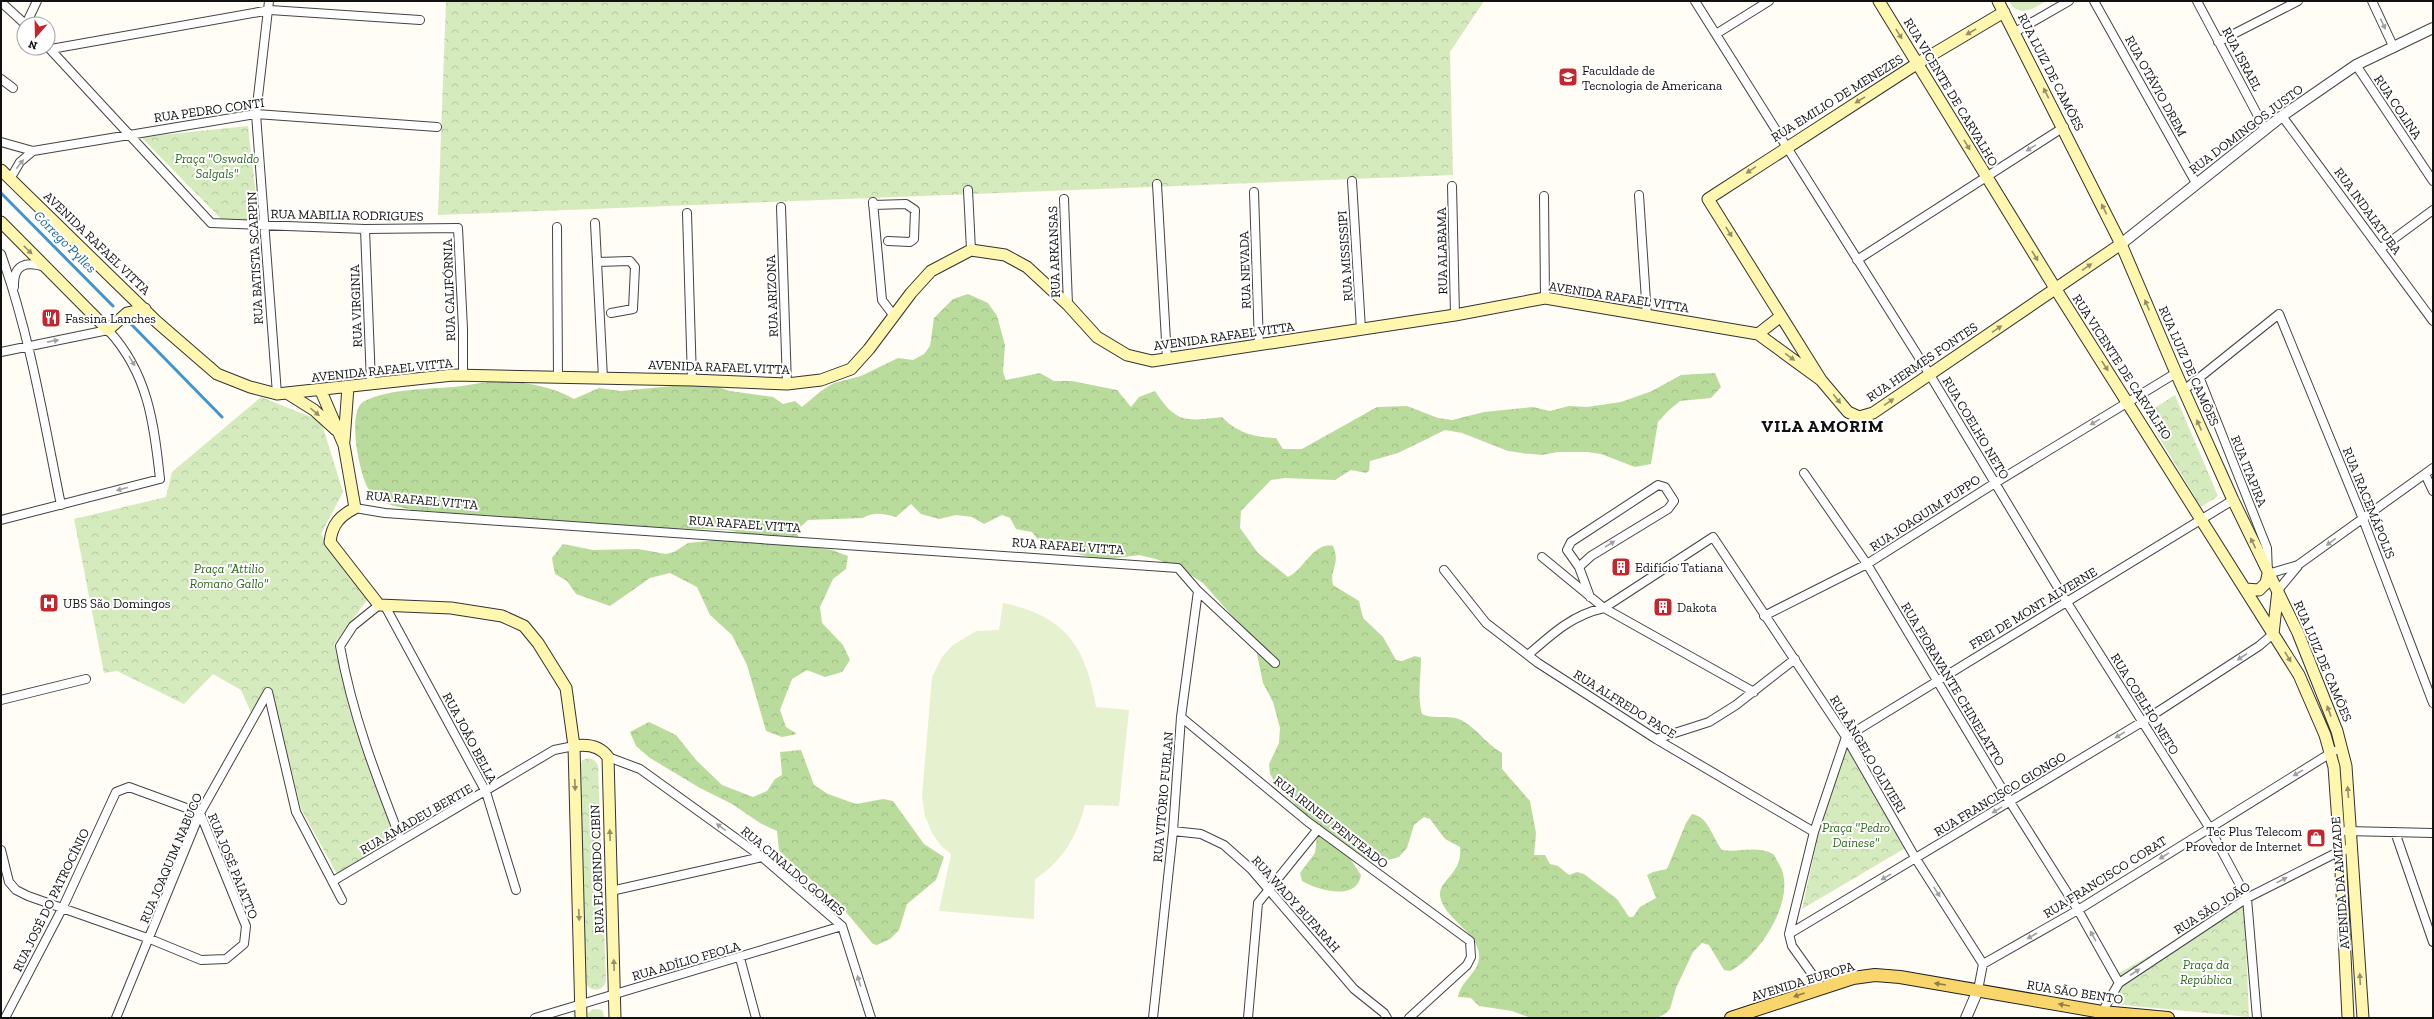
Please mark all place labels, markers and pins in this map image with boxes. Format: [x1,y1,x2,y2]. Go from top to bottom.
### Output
place label: Faculdade de Tecnologia de Americana [1582,63,1723,93]
school or university icon: Faculdade de Tecnologia de Americana [1557,66,1579,88]
restaurant icon: Fassina Lanches [40,307,62,329]
place label: Fassina Lanches [65,311,156,326]
building icon: Edifício Tatiana [1610,556,1632,578]
place label: Edifício Tatiana [1635,560,1724,575]
hospital icon: UBS São Domingos [38,592,60,614]
place label: UBS São Domingos [63,596,171,611]
building icon: Dakota [1652,596,1674,618]
place label: Dakota [1677,600,1717,615]
place label: Tec Plus Telecom Provedor de Internet [2185,824,2303,854]
shop icon: Tec Plus Telecom Provedor de Internet [2305,827,2327,849]

